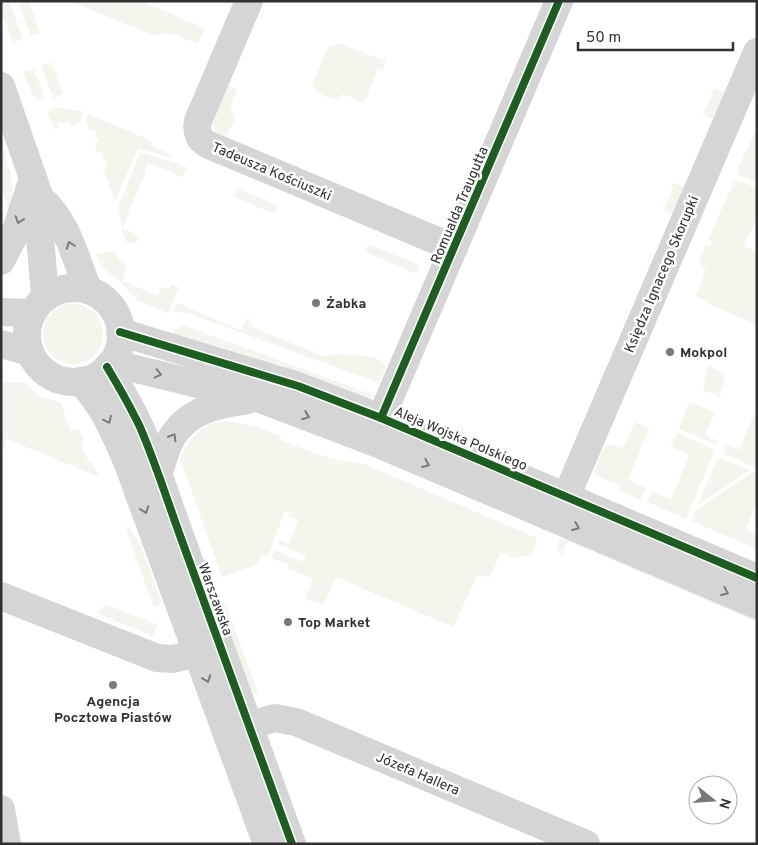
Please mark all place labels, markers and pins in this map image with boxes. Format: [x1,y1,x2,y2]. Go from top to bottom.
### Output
place label: Żabka [326,296,366,313]
marker: Żabka [310,297,322,309]
place label: Mokpol [680,345,727,362]
marker: Mokpol [664,346,676,358]
place label: Top Market [298,615,370,632]
marker: Top Market [282,616,294,628]
marker: Agencja Pocztowa Piastów [107,679,119,691]
place label: Agencja Pocztowa Piastów [54,694,172,727]

